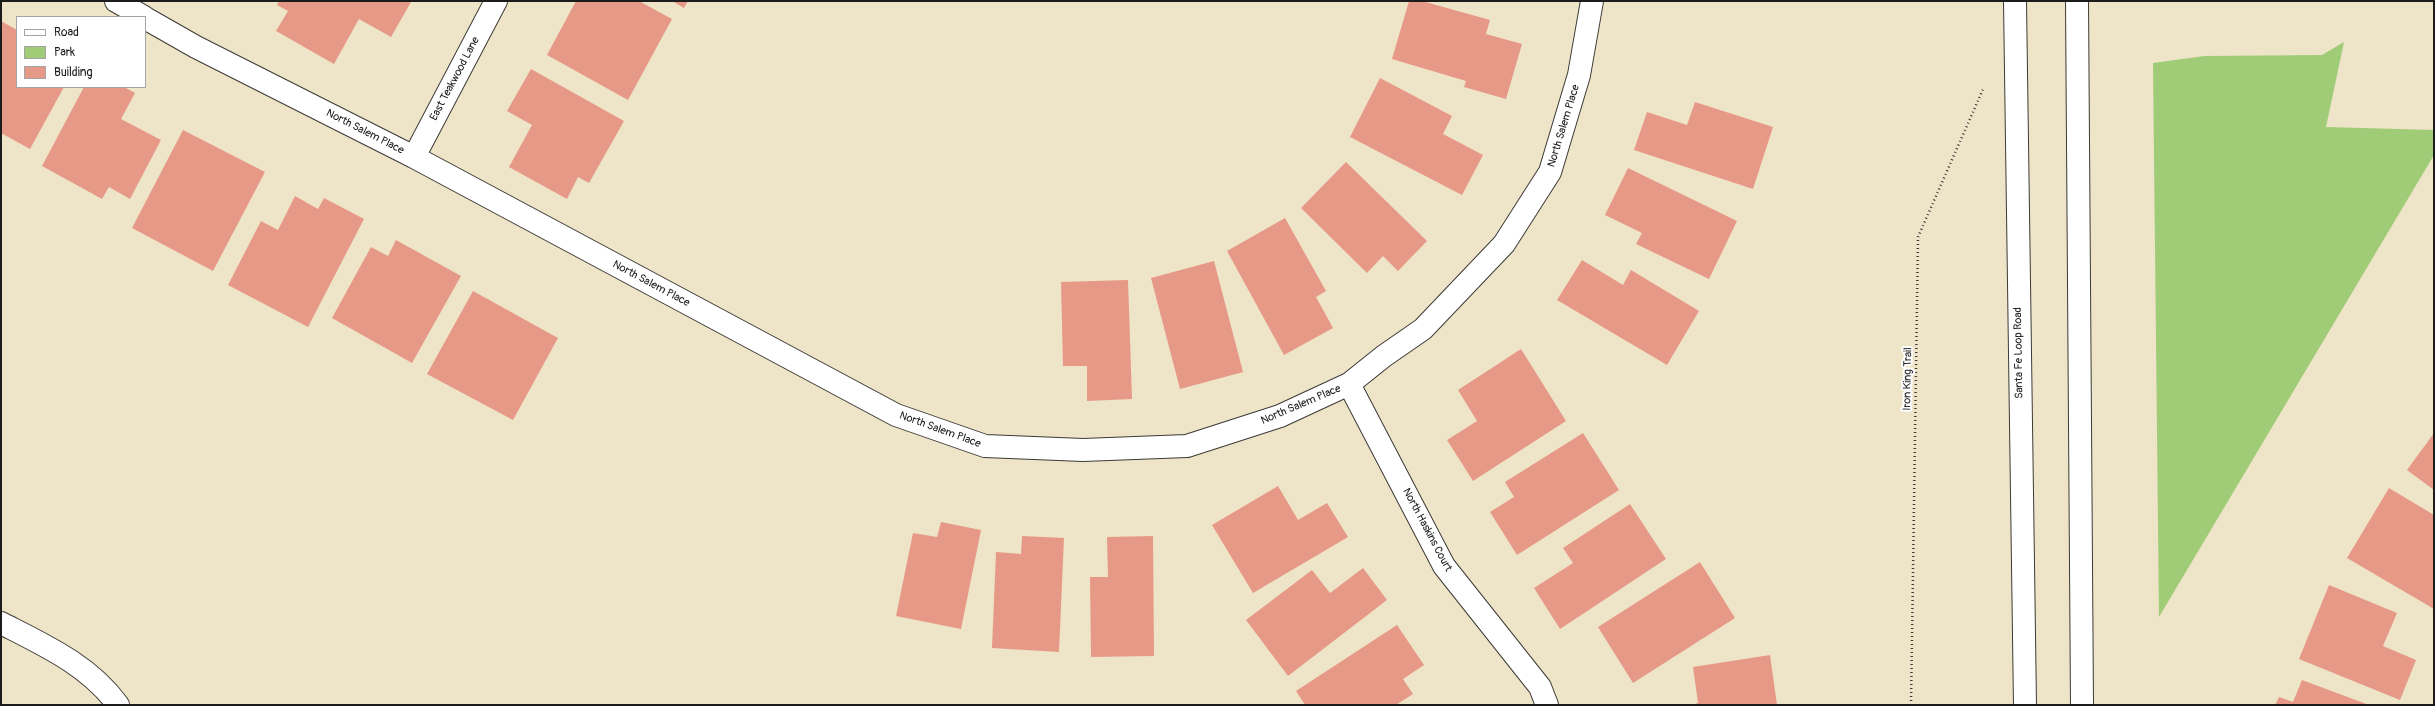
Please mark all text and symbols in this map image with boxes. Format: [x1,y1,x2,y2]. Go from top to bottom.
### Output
legend [16,16,146,88]
text: Road [54,25,79,40]
street label: East Teakwood Lane [427,35,483,123]
text: Park [54,45,75,60]
text: Building [54,65,93,80]
street label: North Salem Place [1545,83,1583,169]
street label: North Salem Place [324,107,406,157]
street label: North Salem Place [610,258,692,310]
street label: Santa Fe Loop Road [2012,307,2026,399]
street label: Iron King Trail [1901,347,1915,411]
street label: North Salem Place [1259,382,1343,428]
street label: North Salem Place [897,409,983,451]
street label: North Haskins Court [1399,486,1455,574]

